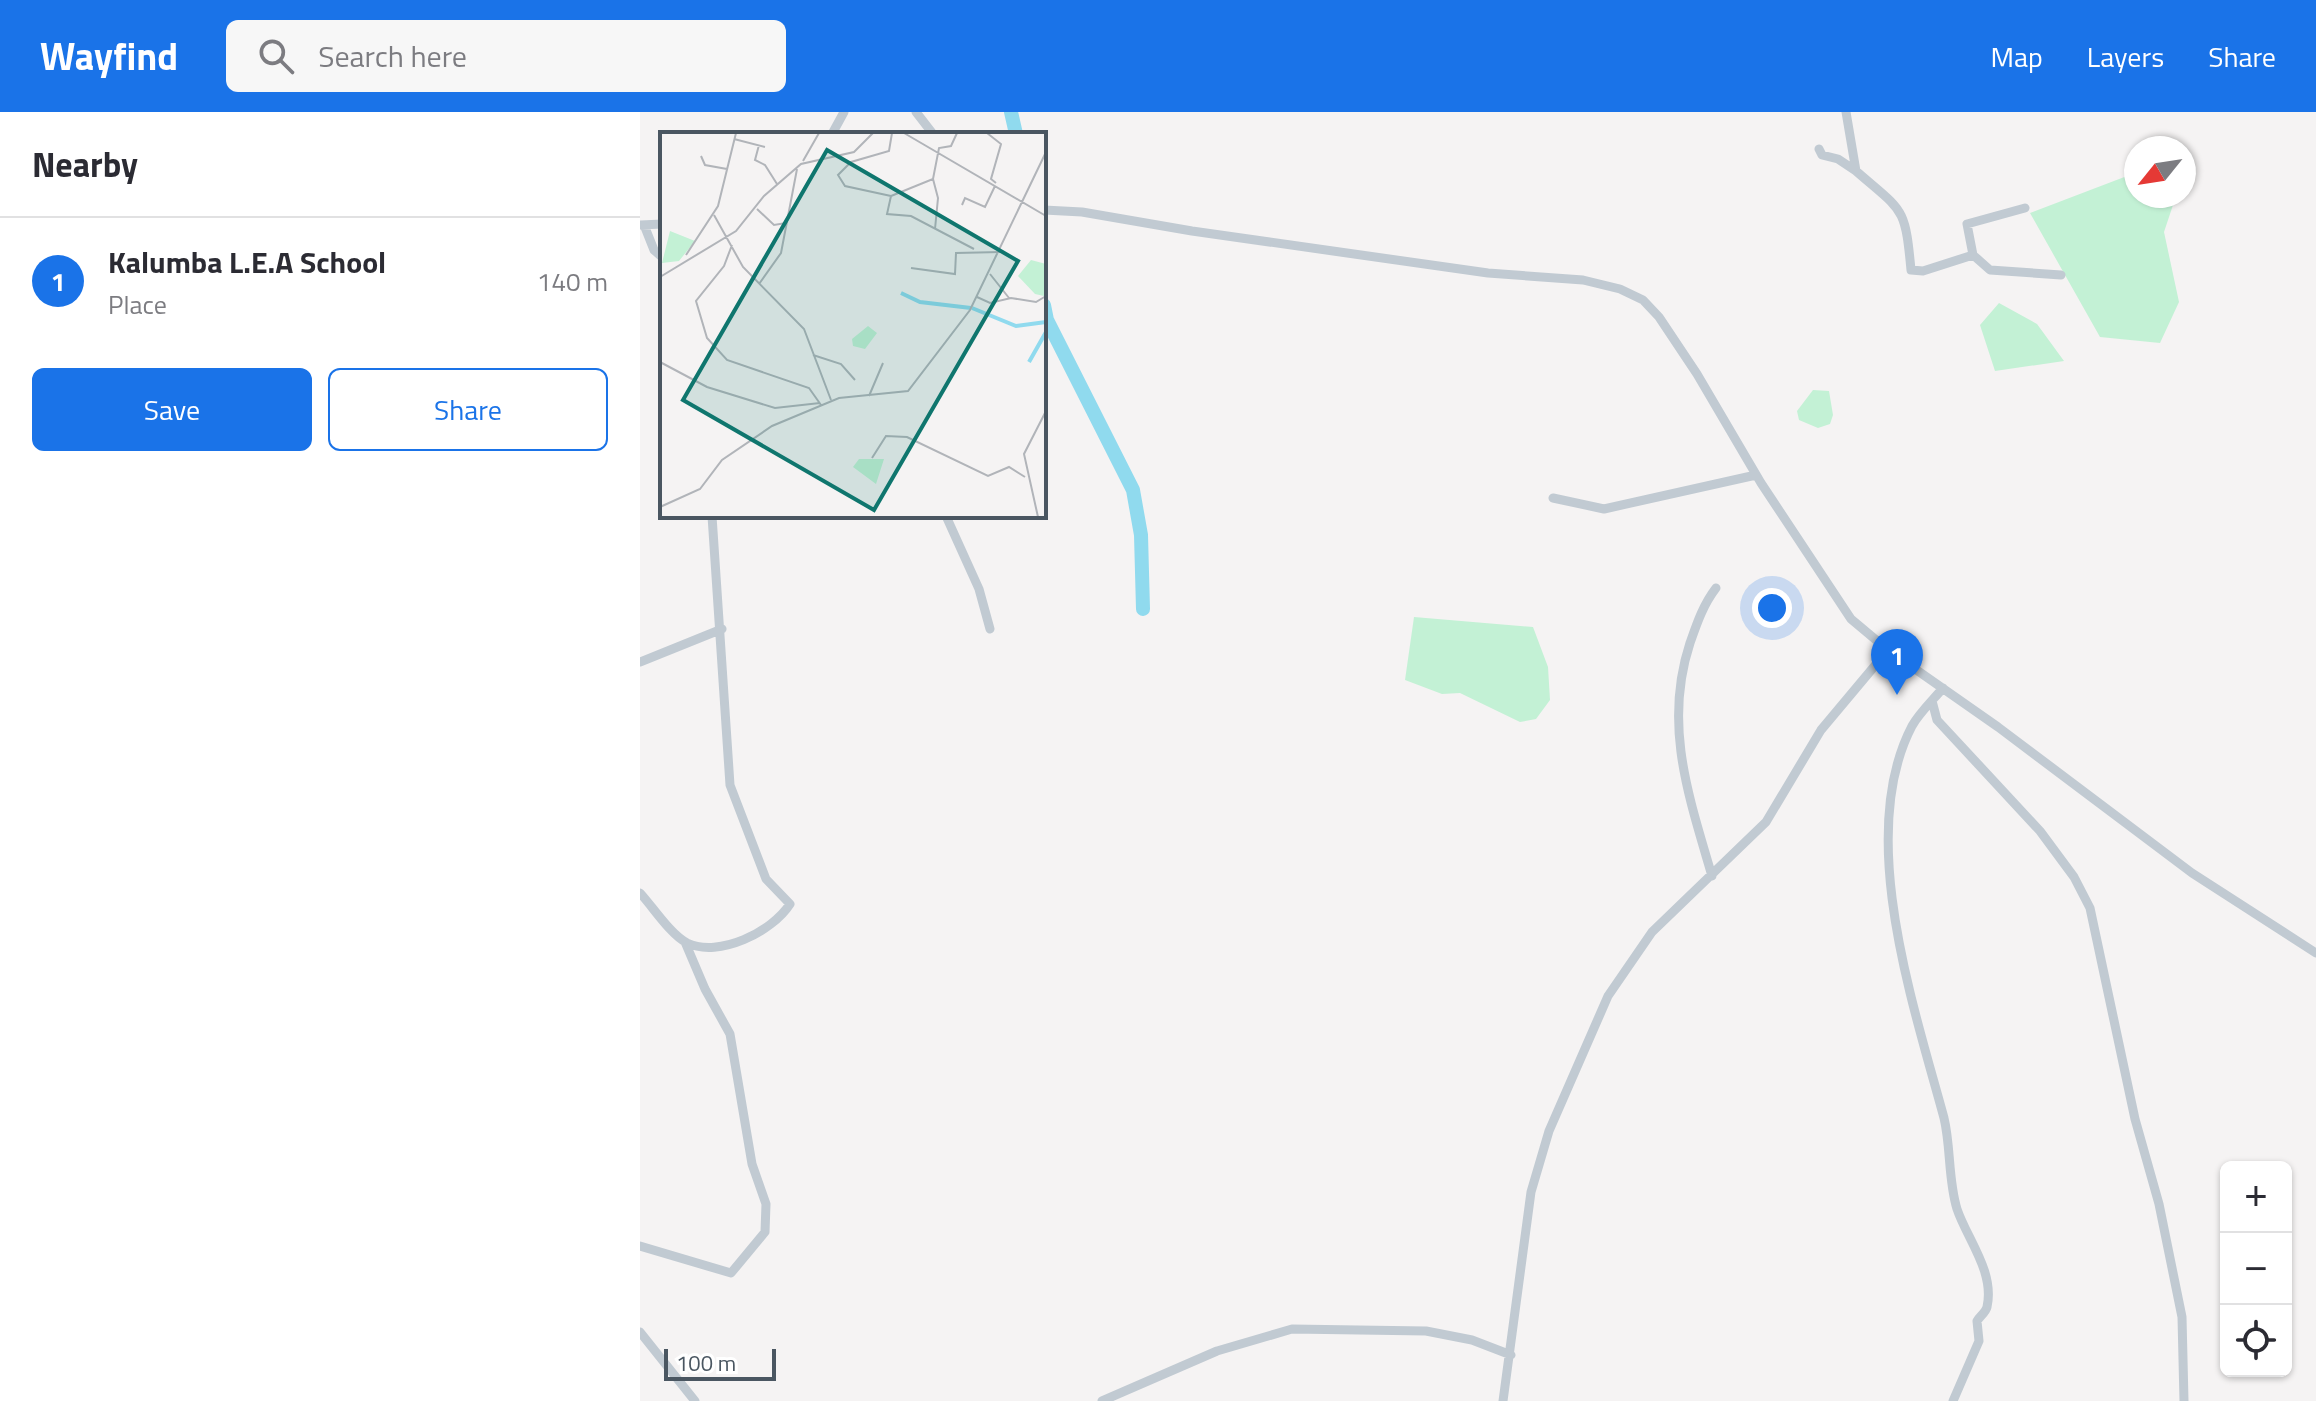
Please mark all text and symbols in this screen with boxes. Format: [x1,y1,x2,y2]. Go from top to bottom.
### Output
search box [226,20,786,92]
text: Wayfind [40,27,178,85]
text: Search here [318,33,467,79]
icon: search [254,34,298,78]
text: Map [1990,35,2043,78]
text: Layers [2087,35,2164,78]
text: Share [2208,35,2276,78]
inset map [660,132,1046,518]
north arrow [2124,136,2196,208]
text: Nearby [32,138,138,190]
text: Kalumba L.E.A School [108,239,386,285]
text: 1 [51,262,65,301]
text: 140 m [537,262,608,301]
text: Place [108,285,167,324]
button: Save [32,368,312,451]
button: Share [328,368,608,451]
your location [1752,588,1792,628]
pin: 1 [1871,629,1923,695]
map controls [2220,1161,2292,1377]
button: + [2220,1161,2292,1233]
button: − [2220,1233,2292,1305]
button: locate [2220,1305,2292,1377]
scale bar [664,1345,776,1381]
text: 100 m [676,1346,736,1380]

